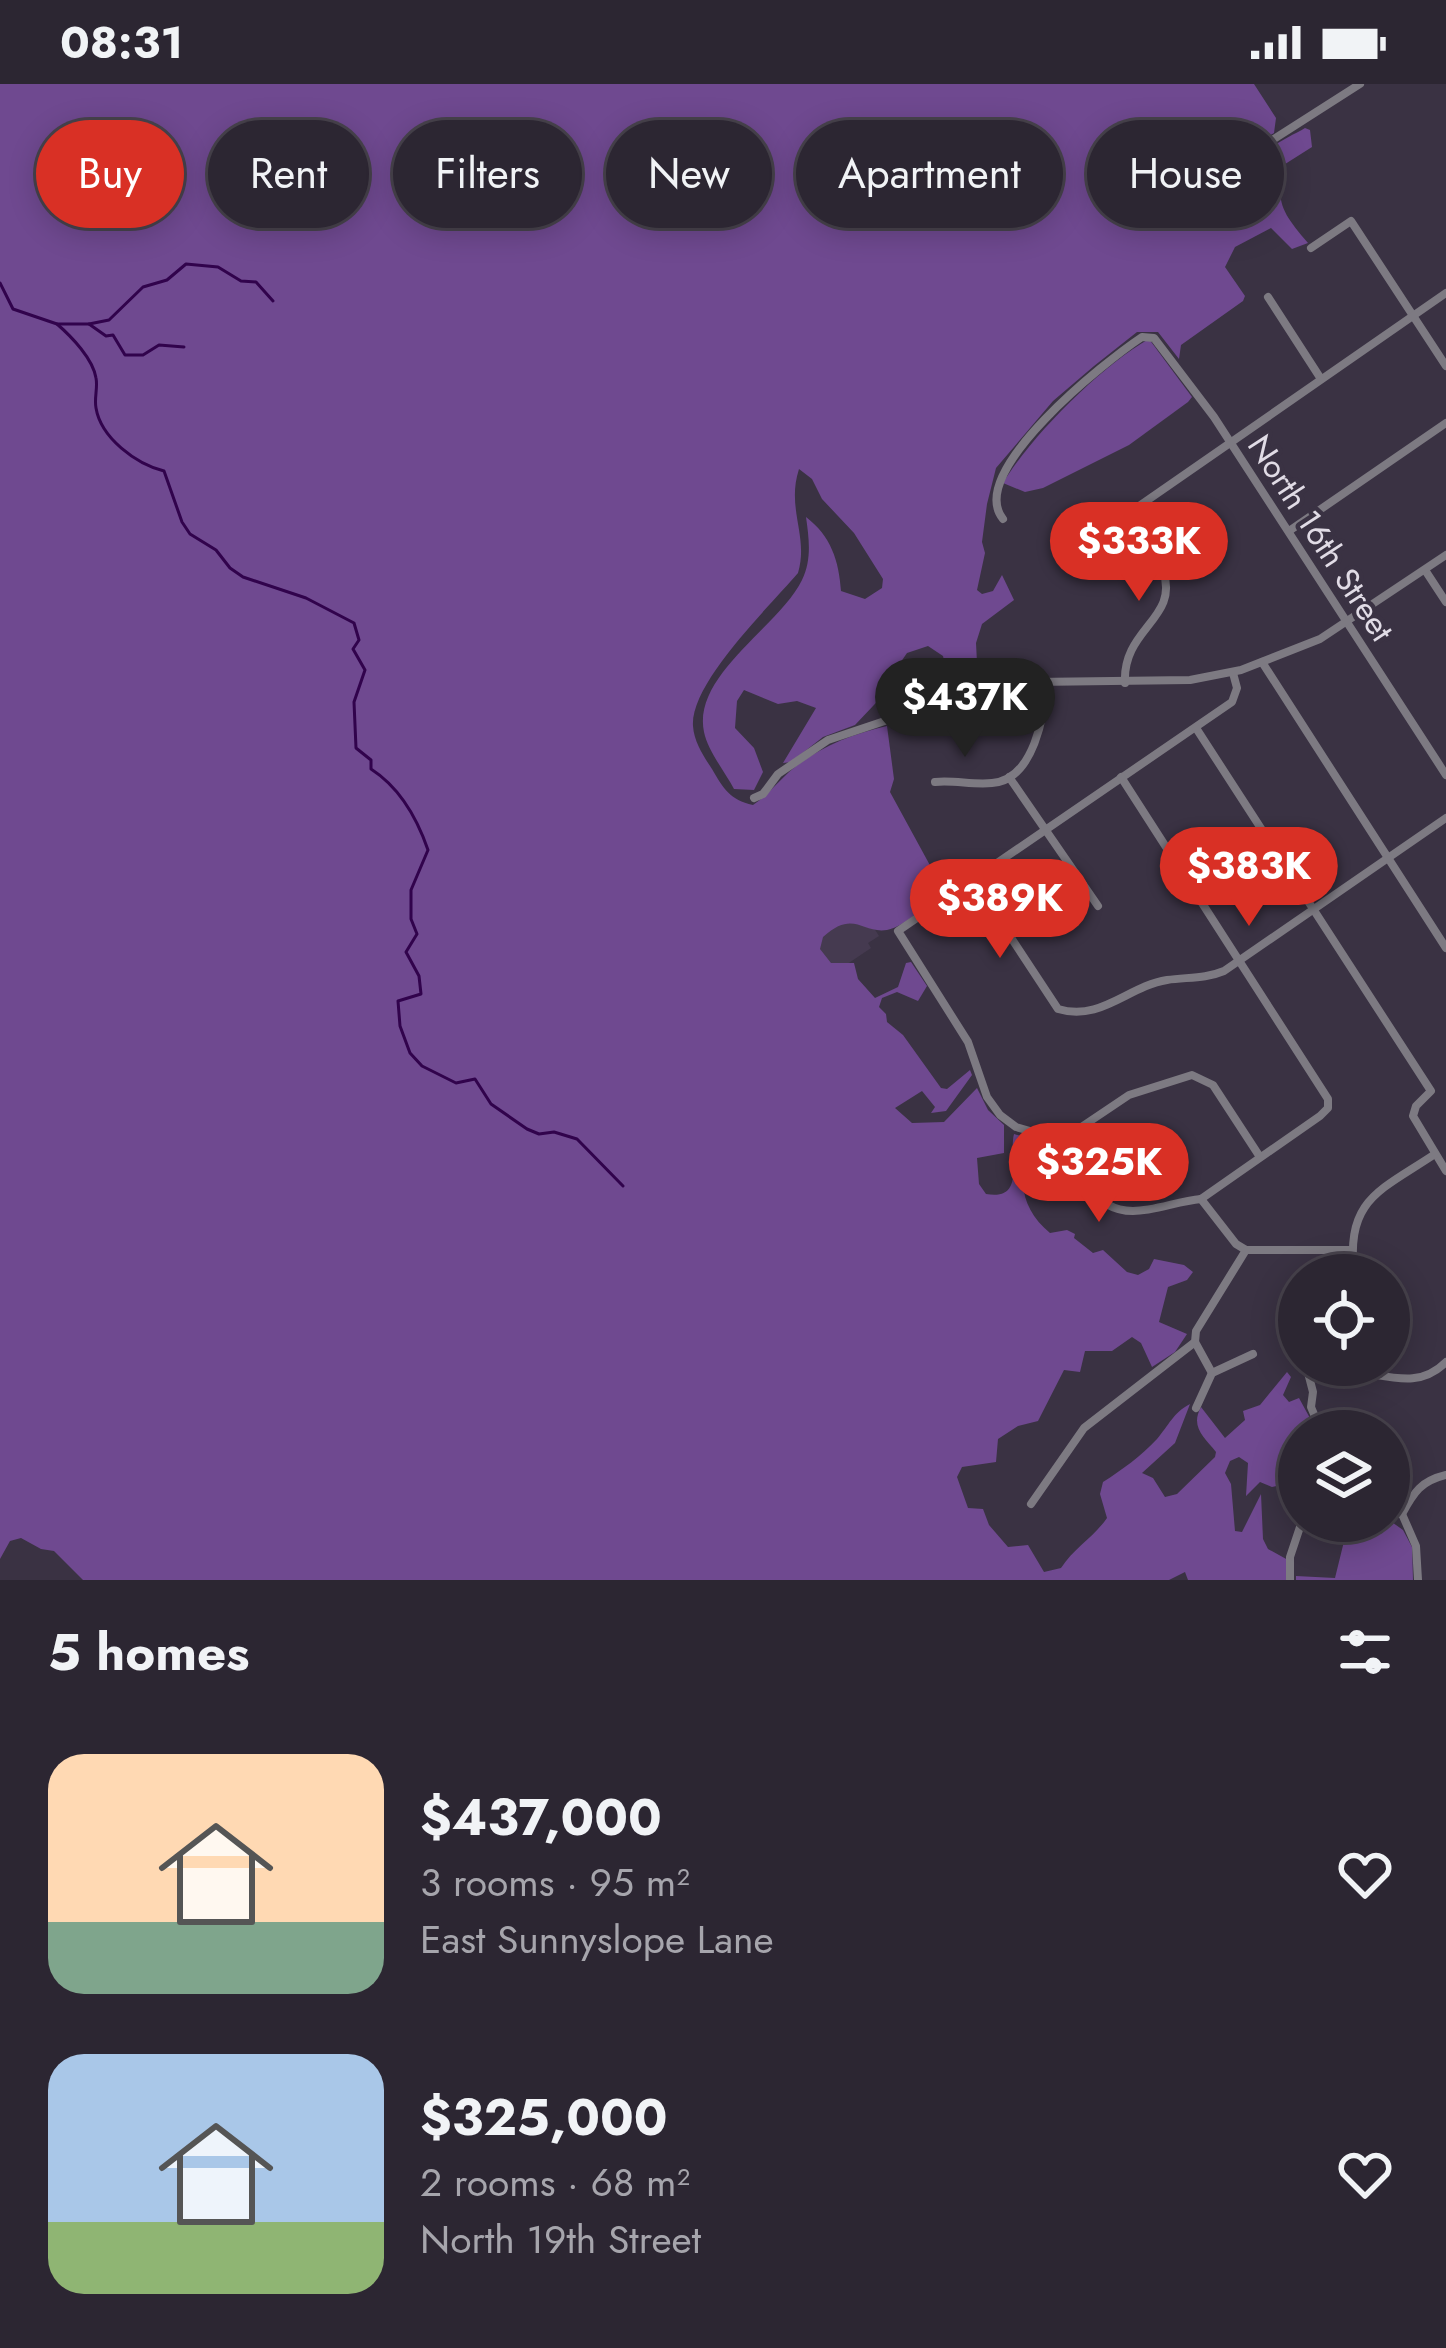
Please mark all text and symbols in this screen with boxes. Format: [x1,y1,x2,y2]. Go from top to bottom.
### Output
text: 08:31 [60,10,183,75]
chip: Buy [36,120,184,228]
chip: Rent [208,120,369,228]
chip: Filters [393,120,582,228]
chip: New [606,120,772,228]
chip: Apartment [796,120,1063,228]
chip: House [1087,120,1284,228]
street label: North 16th Street [1237,425,1406,651]
pin: $333K [1055,502,1223,604]
text: $333K [1077,512,1201,569]
pin: $437K [881,658,1049,760]
text: $437K [902,668,1028,725]
pin: $383K [1165,827,1333,929]
text: $383K [1187,837,1311,894]
pin: $389K [916,859,1084,961]
text: $389K [937,869,1063,926]
pin: $325K [1015,1123,1183,1225]
text: $325K [1036,1133,1162,1190]
map controls [1278,1254,1410,1542]
button: locate [1278,1254,1410,1386]
button: layers [1278,1410,1410,1542]
text: 5 homes [48,1615,250,1689]
icon: filters [1332,1619,1398,1685]
text: $437,000 [420,1780,662,1854]
icon: home [144,1802,288,1946]
icon: heart [1332,1841,1398,1907]
text: 3 rooms · 95 m² [420,1854,690,1911]
text: East Sunnyslope Lane [420,1911,774,1968]
text: $325,000 [420,2080,668,2154]
icon: home [144,2102,288,2246]
icon: heart [1332,2141,1398,2207]
text: 2 rooms · 68 m² [420,2154,690,2211]
text: North 19th Street [420,2211,701,2268]

